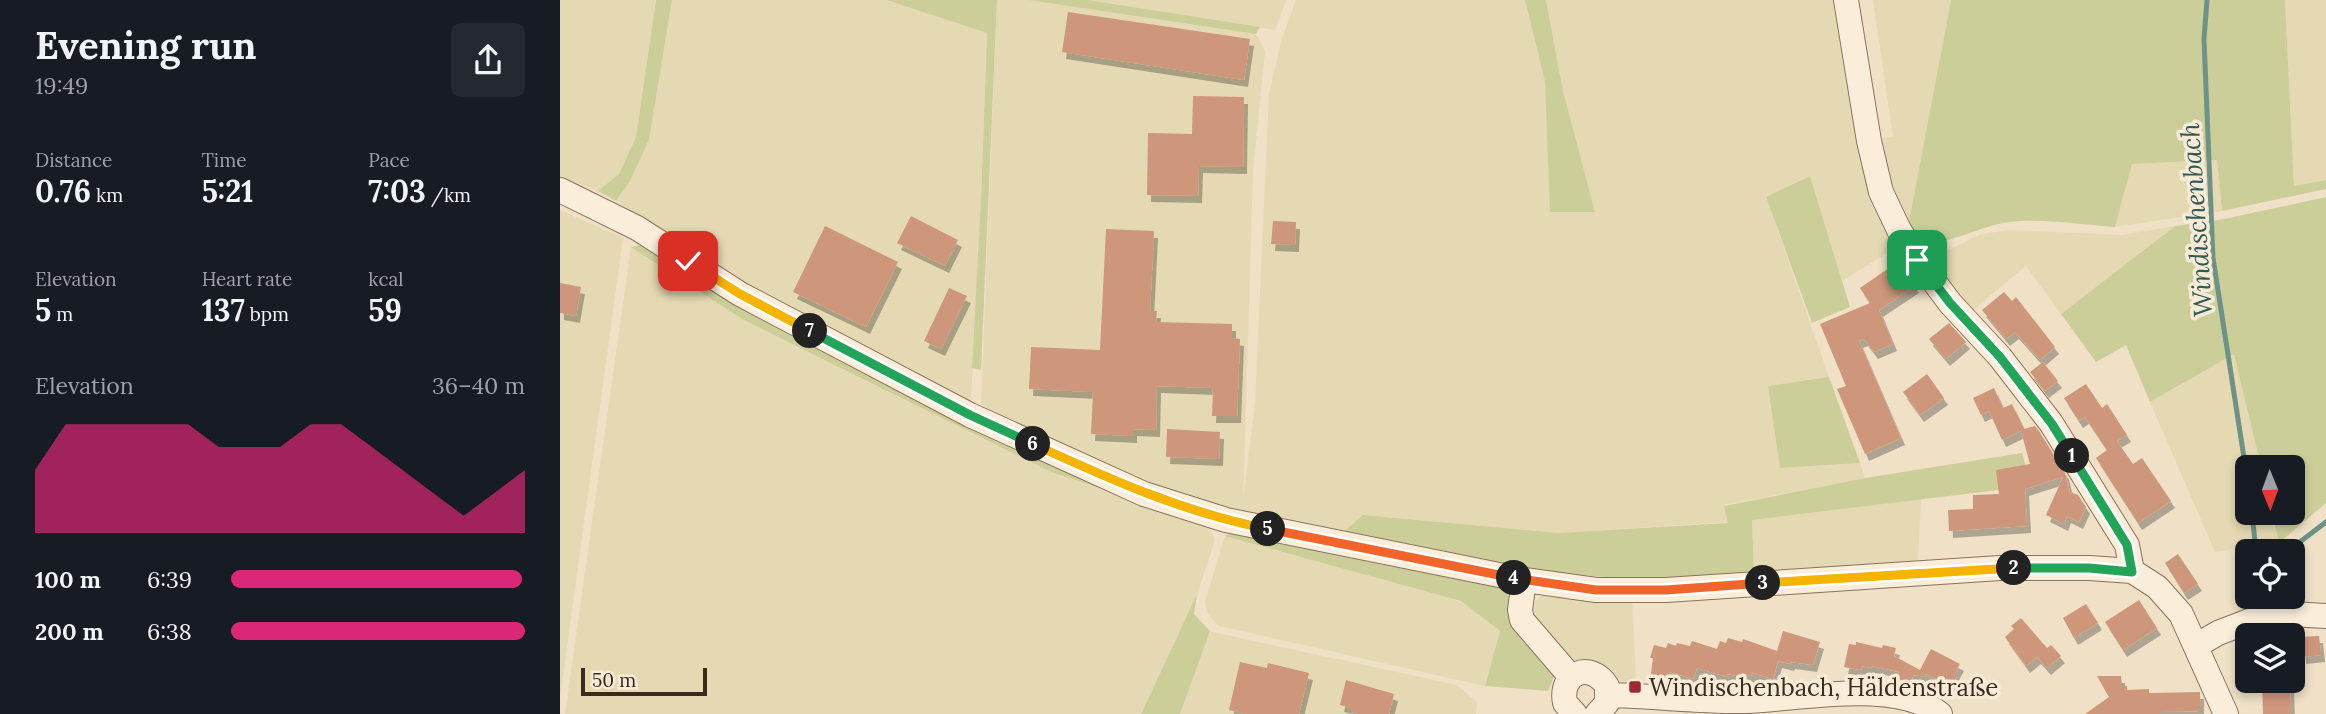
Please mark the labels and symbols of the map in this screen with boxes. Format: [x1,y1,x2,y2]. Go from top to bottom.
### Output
water label: Windischenbach [2173,122,2219,318]
pin [1887,230,1947,290]
pin [658,231,718,291]
pin: 7 [792,314,828,348]
pin: 6 [1016,426,1050,462]
pin: 1 [2054,438,2090,474]
north arrow [2235,455,2305,525]
pin: 5 [1250,512,1286,546]
pin: 2 [1996,550,2032,586]
pin: 4 [1496,560,1532,596]
pin: 3 [1746,566,1780,600]
scale bar [581,665,707,697]
place label: Windischenbach, Häldenstraße [1649,672,1998,703]
marker: Windischenbach, Häldenstraße [1627,679,1643,695]

